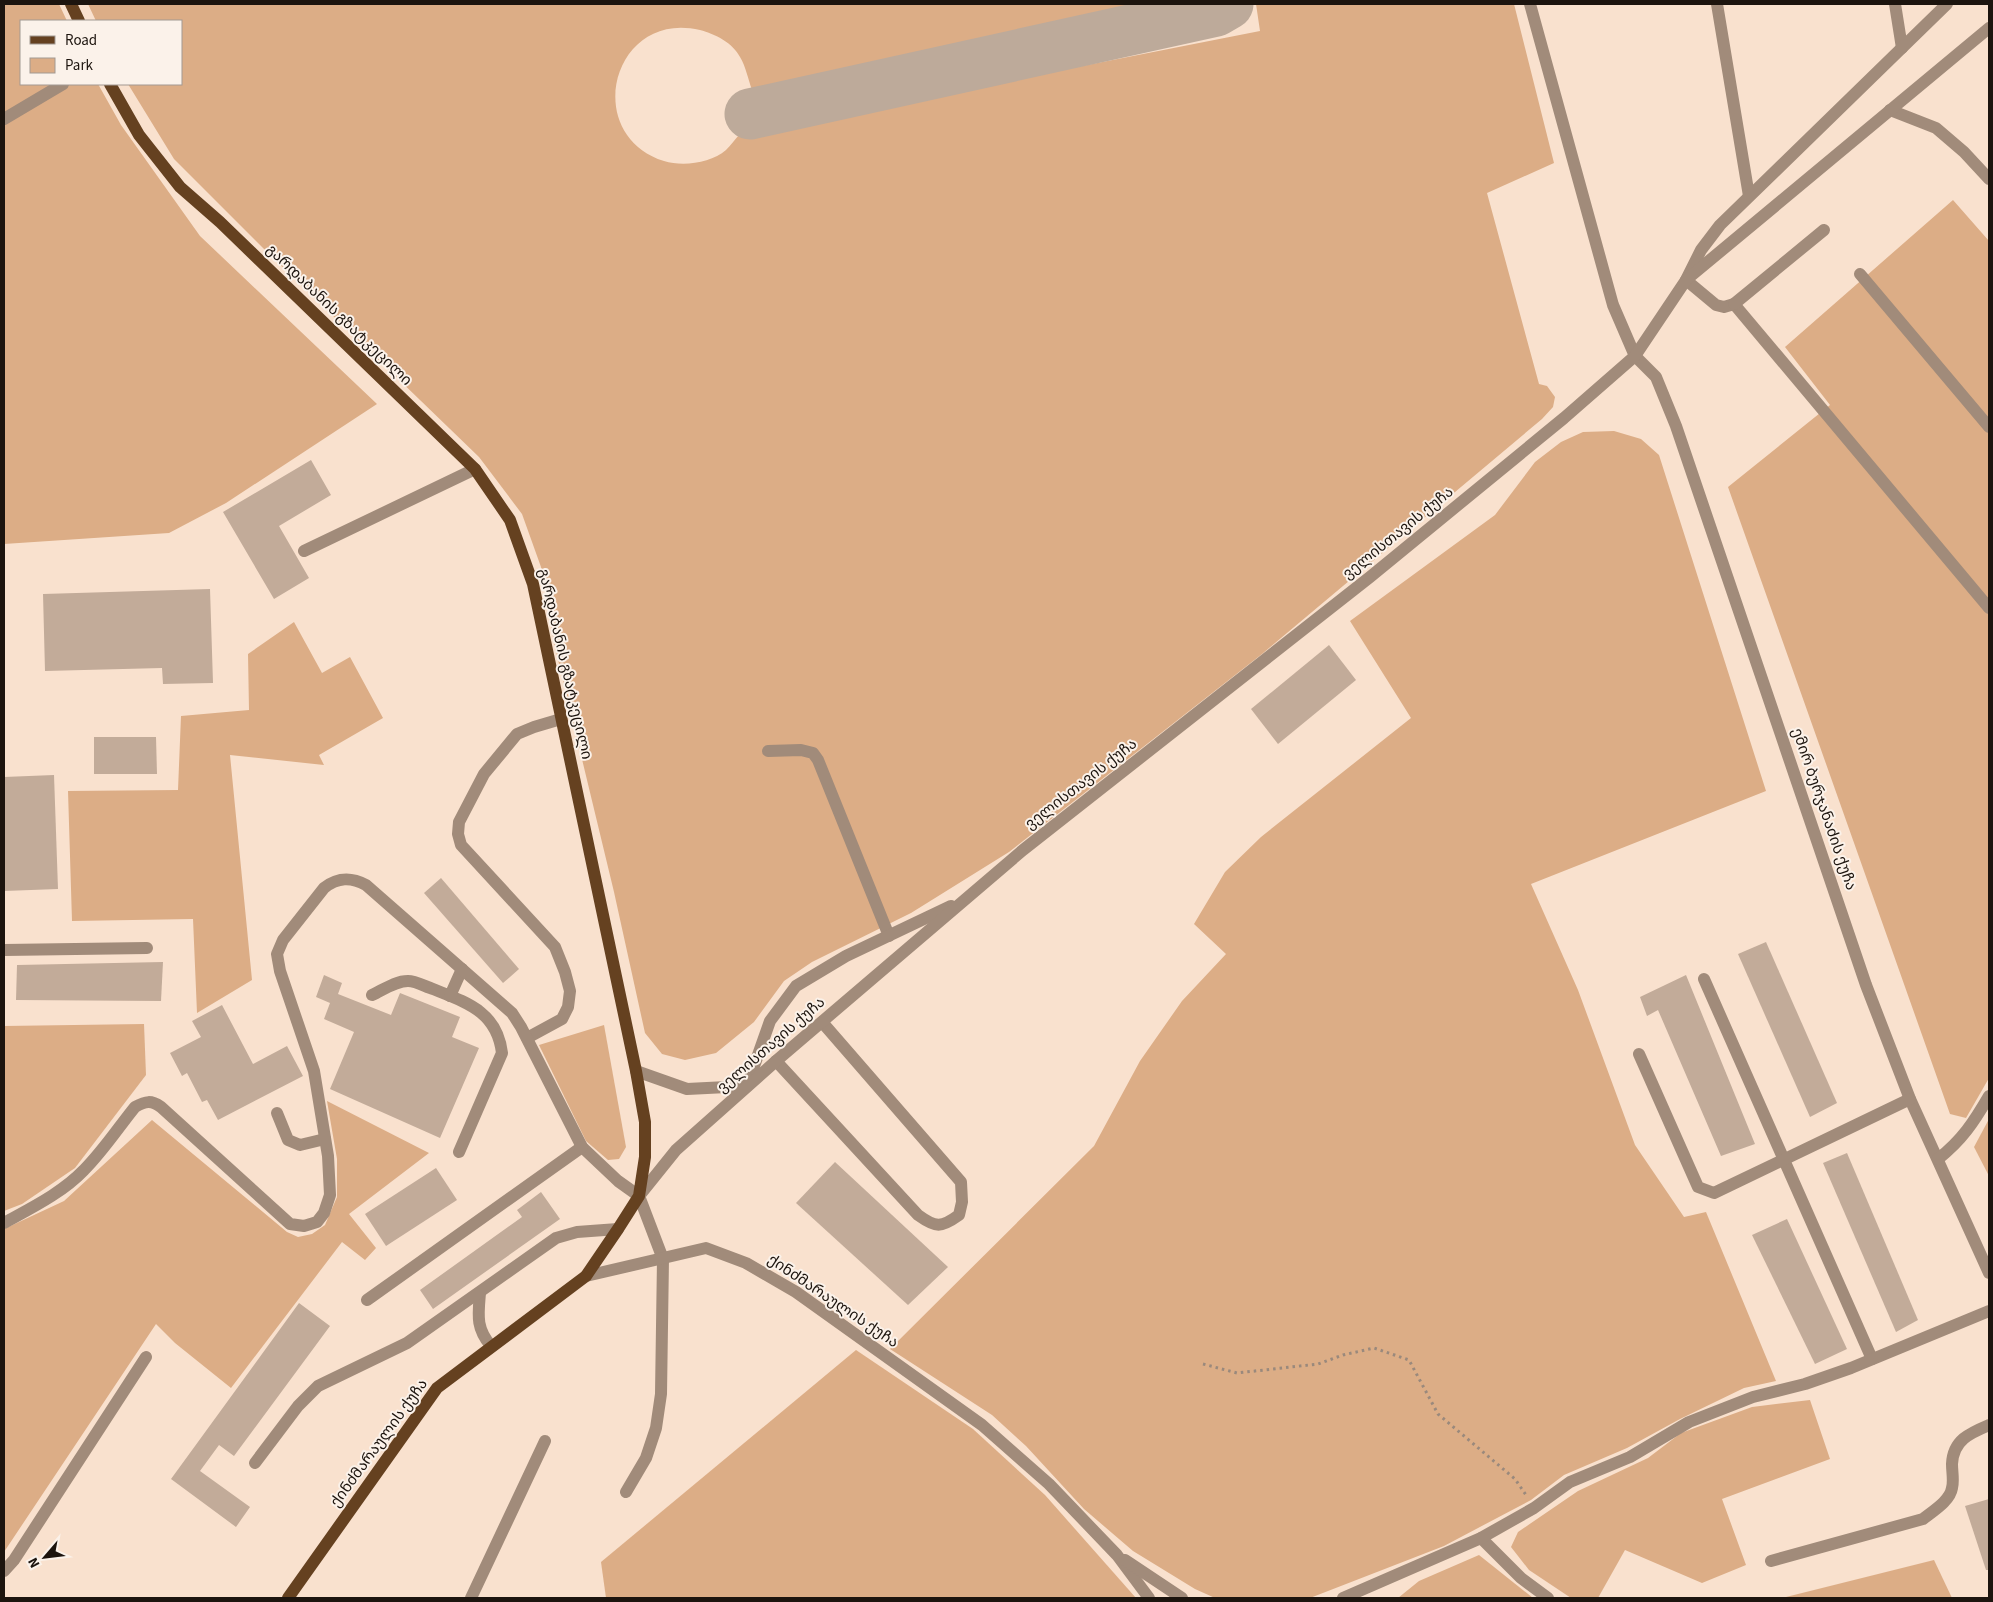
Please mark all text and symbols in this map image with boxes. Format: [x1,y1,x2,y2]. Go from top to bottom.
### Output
legend [20,20,182,85]
text: Road [65,30,97,51]
text: Park [65,55,94,76]
street label: გარდაბანის გზატკეცილი [261,240,417,390]
street label: ველისთავის ქუჩა [1338,482,1458,584]
street label: გარდაბანის გზატკეცილი [533,566,597,762]
street label: ემირ ბურჯანაძის ქუჩა [1786,725,1862,893]
street label: ველისთავის ქუჩა [1021,734,1141,834]
street label: ველისთავის ქუჩა [712,992,830,1098]
street label: ქინძმარაულის ქუჩა [763,1249,903,1353]
street label: ქინძმარაულის ქუჩა [325,1375,433,1511]
north arrow [20,1532,70,1582]
text: N [23,1554,45,1571]

